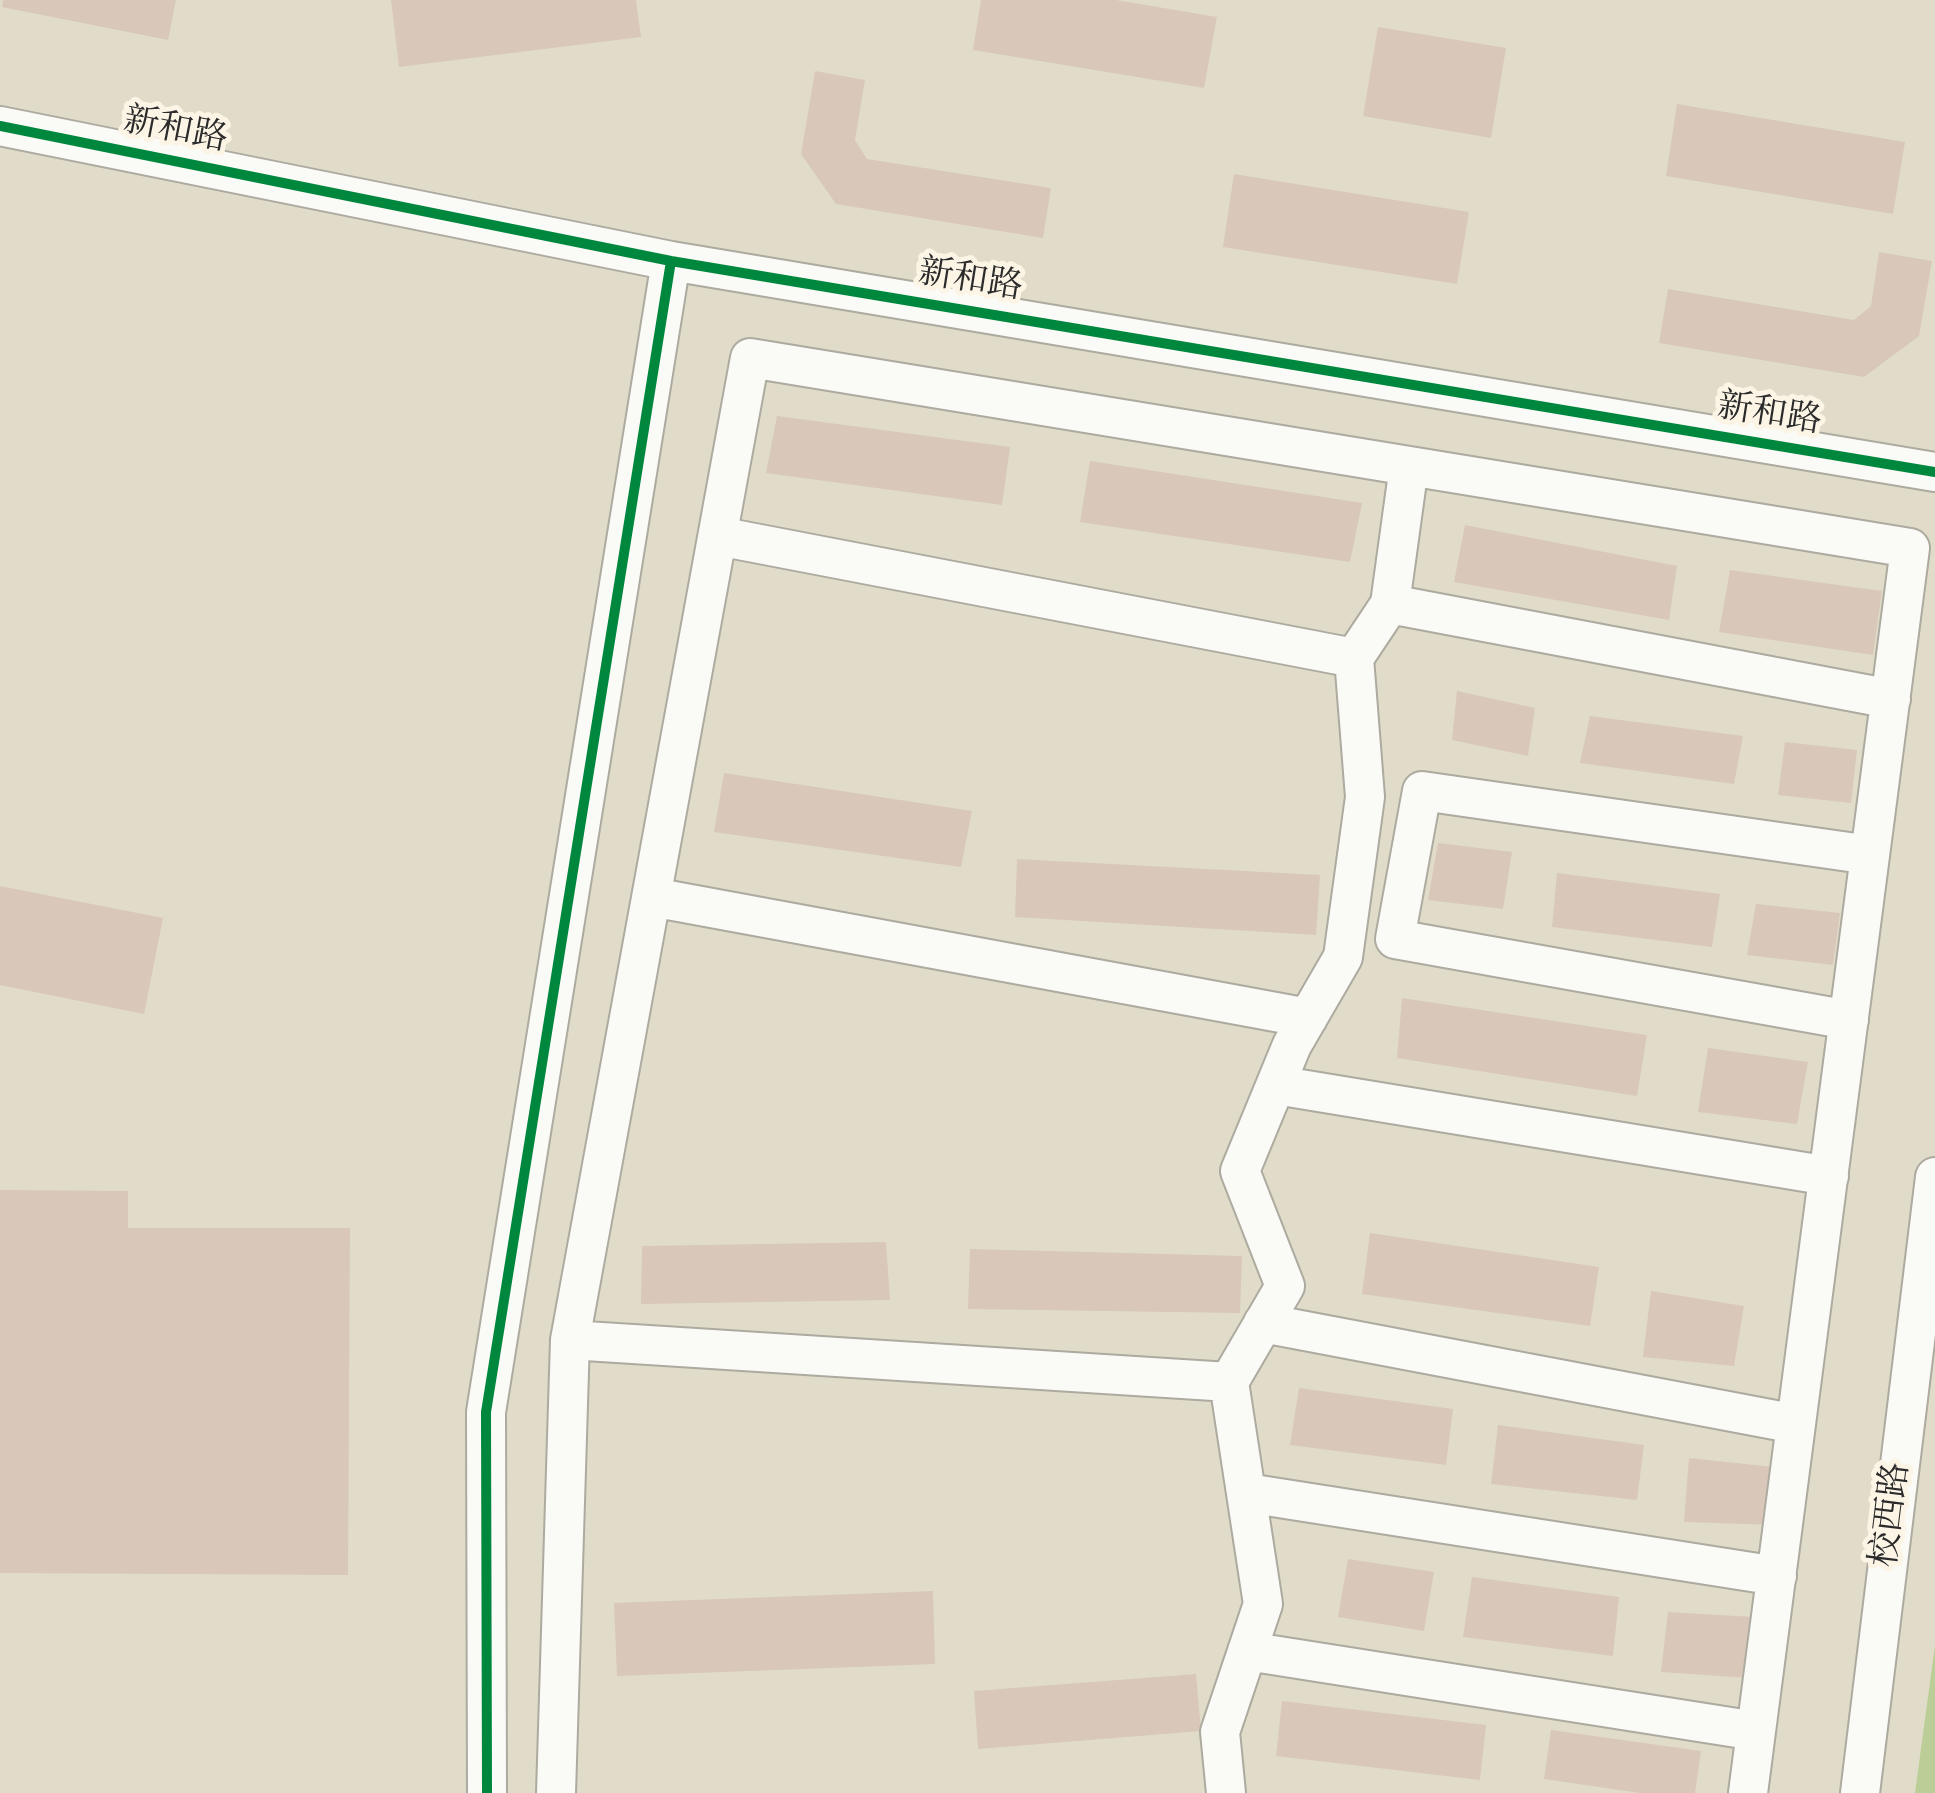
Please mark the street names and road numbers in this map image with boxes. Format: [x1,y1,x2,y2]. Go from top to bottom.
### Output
street label: 新和路 [119,102,231,164]
street label: 新和路 [915,254,1025,312]
street label: 新和路 [1714,388,1824,446]
street label: 校西路 [1867,1460,1921,1570]

